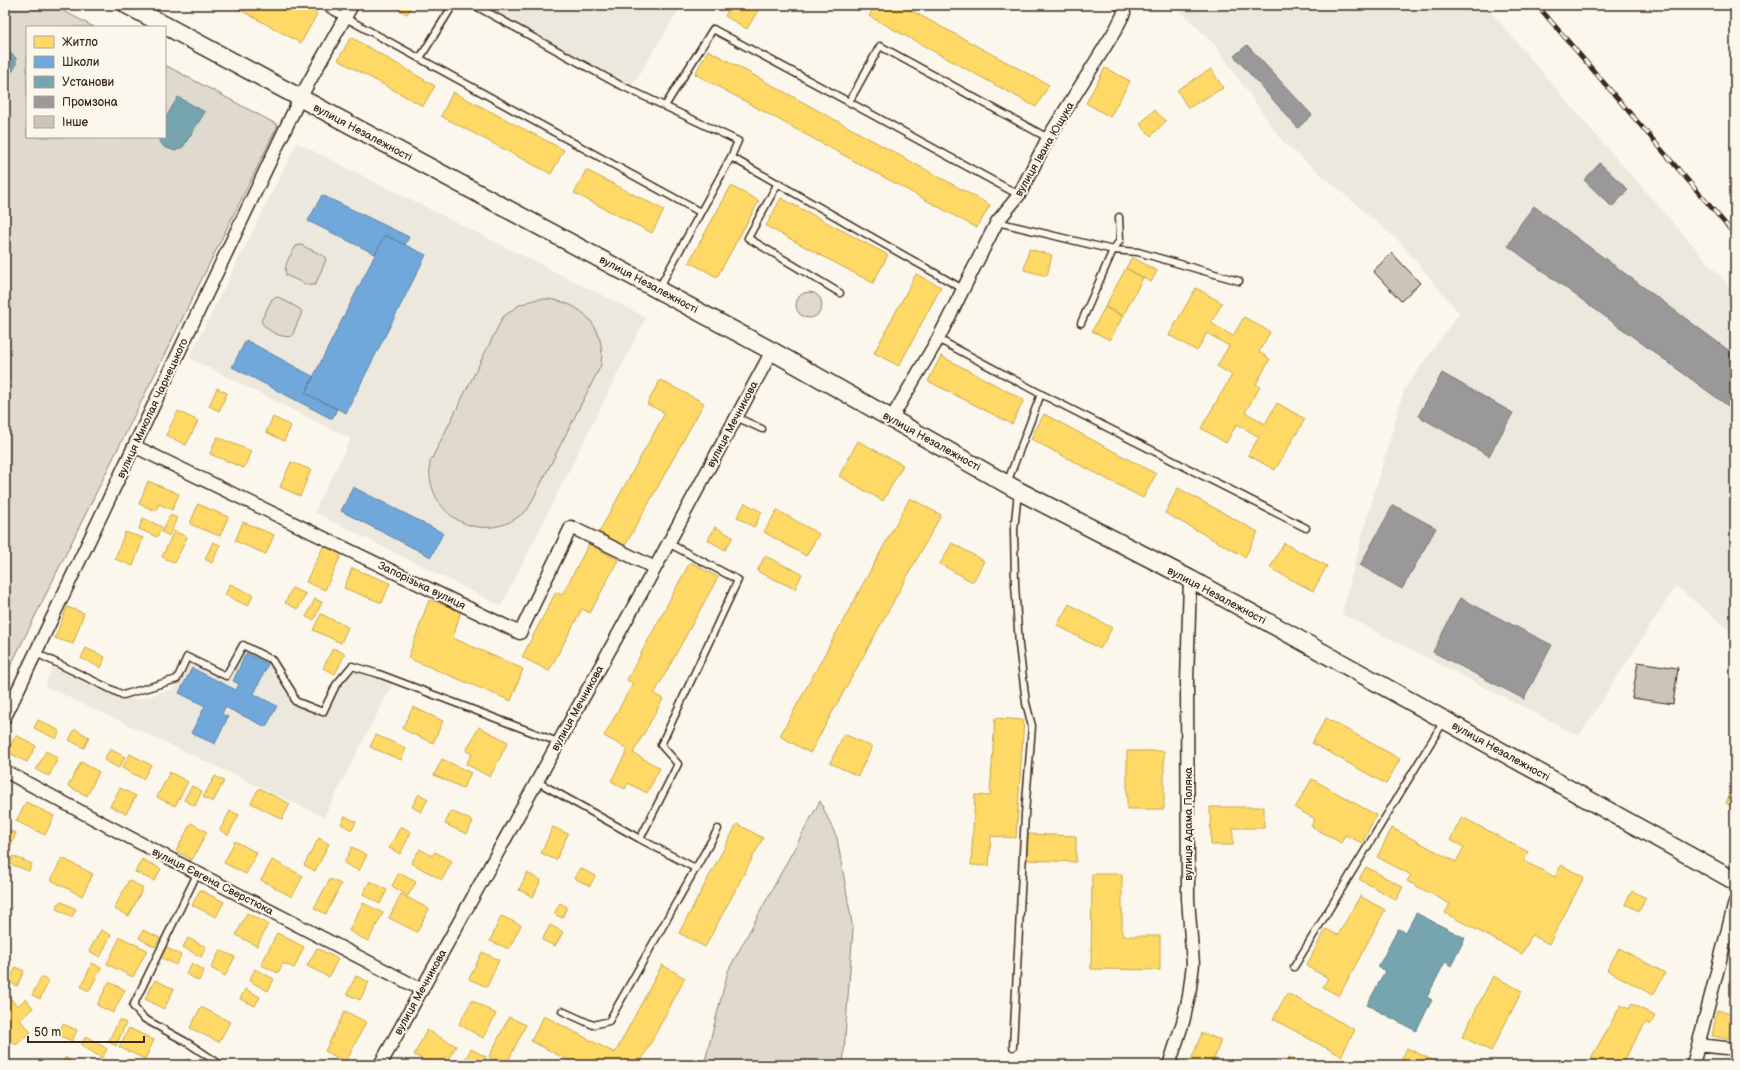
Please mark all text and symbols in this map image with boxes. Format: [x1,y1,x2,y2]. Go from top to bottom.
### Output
legend [26,26,166,138]
text: Житло [62,35,98,50]
text: Школи [62,55,99,70]
text: Установи [62,75,114,90]
text: Промзона [62,95,118,110]
street label: вулиця Івана Ющука [1012,99,1077,199]
street label: вулиця Незалежності [311,101,414,164]
text: Інше [62,115,88,130]
street label: вулиця Незалежності [597,253,700,316]
street label: вулиця Миколая Чарнецького [114,336,191,480]
street label: вулиця Мечникова [704,378,761,470]
street label: вулиця Незалежності [880,409,983,474]
street label: Запорізька вулиця [376,559,468,612]
street label: вулиця Незалежності [1165,564,1268,627]
street label: вулиця Мечникова [549,663,607,753]
street label: вулиця Незалежності [1449,719,1552,784]
street label: вулиця Адама Поляка [1182,767,1195,881]
street label: вулиця Євгена Сверстюка [150,845,276,918]
street label: вулиця Мечникова [392,947,450,1037]
scale bar [28,1018,144,1044]
text: 50 m [34,1025,61,1040]

